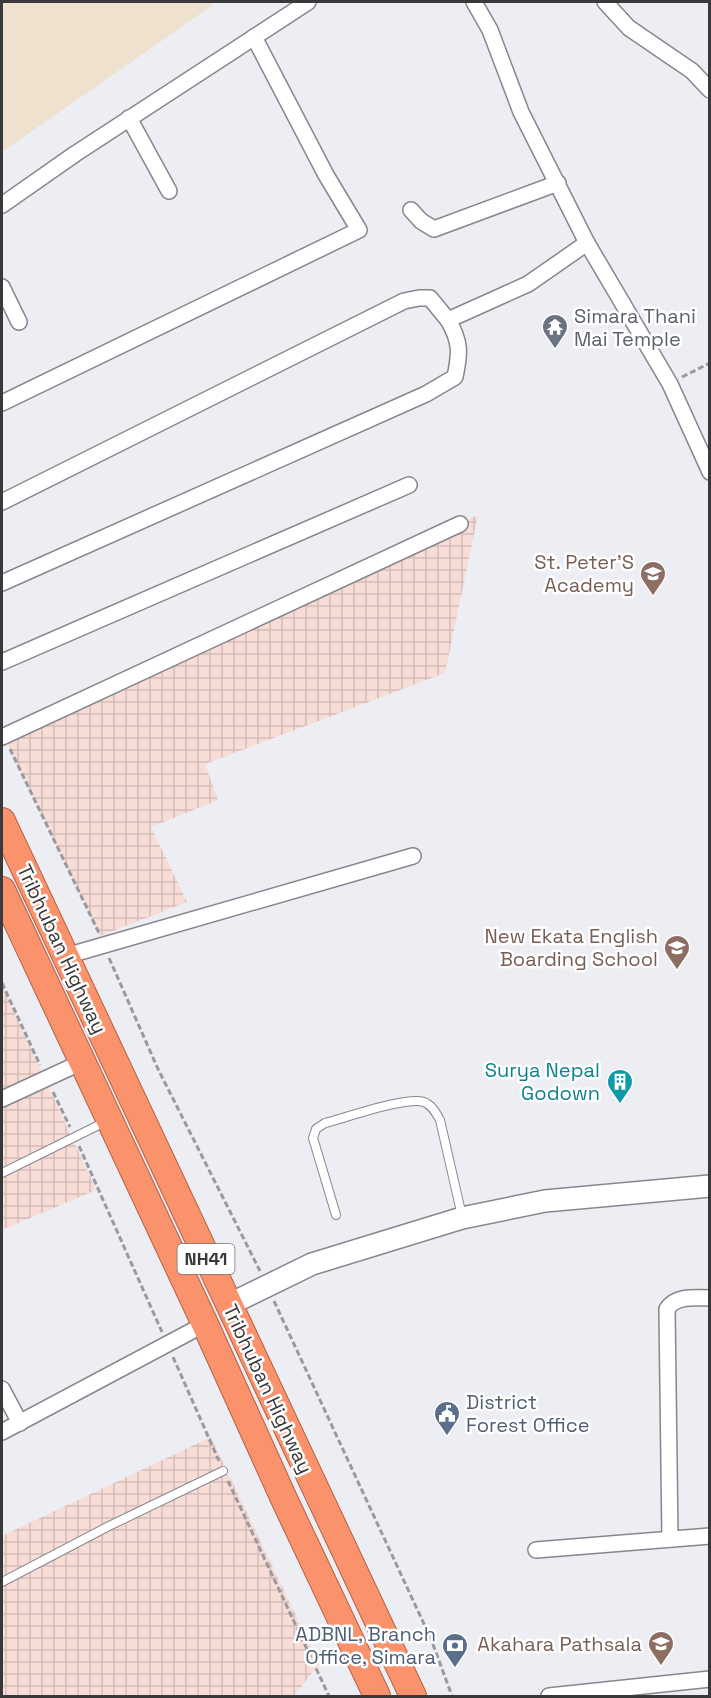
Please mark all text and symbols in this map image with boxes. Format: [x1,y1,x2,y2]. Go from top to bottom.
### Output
place label: Simara Thani Mai Temple [574,303,696,352]
temple icon: Simara Thani Mai Temple [540,312,570,350]
place label: St. Peter'S Academy [534,549,634,598]
school or university icon: St. Peter'S Academy [638,559,668,597]
street label: Tribhuban Highway [11,860,113,1038]
place label: New Ekata English Boarding School [485,923,658,972]
school or university icon: New Ekata English Boarding School [662,933,692,971]
place label: Surya Nepal Godown [485,1057,600,1106]
building icon: Surya Nepal Godown [605,1067,635,1105]
road number: NH41 [178,1244,234,1274]
street label: Tribhuban Highway [217,1300,319,1478]
place label: District Forest Office [466,1389,590,1438]
public building icon: District Forest Office [432,1399,462,1437]
place label: ADBNL, Branch Office, Simara [295,1621,436,1670]
school or university icon: Akahara Pathsala [646,1629,676,1667]
bank icon: ADBNL, Branch Office, Simara [440,1631,470,1669]
place label: Akahara Pathsala [477,1631,642,1657]

